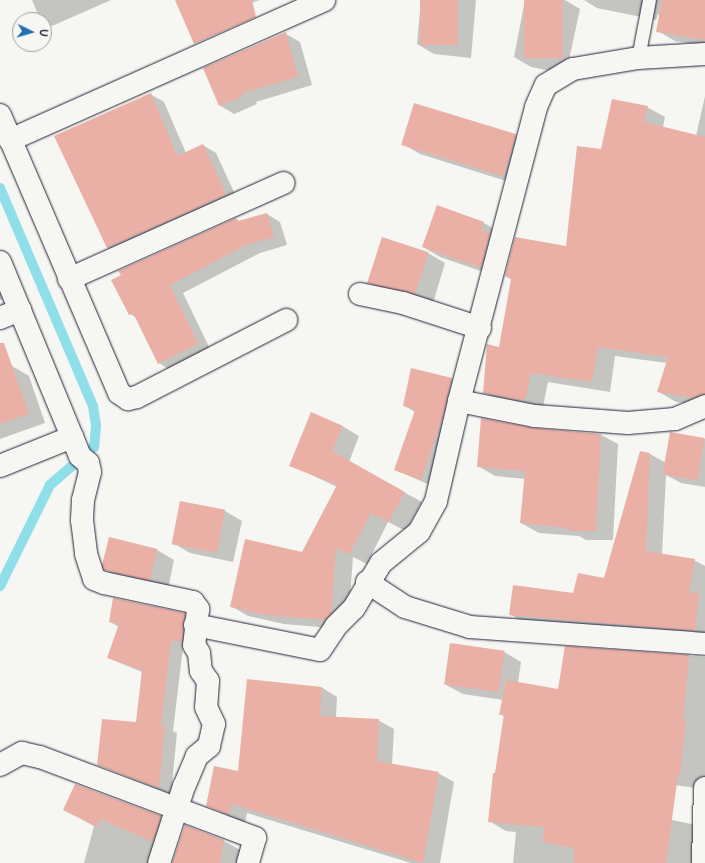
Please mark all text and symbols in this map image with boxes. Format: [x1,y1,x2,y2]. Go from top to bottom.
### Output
north arrow [12,12,52,52]
text: U [37,29,50,37]

